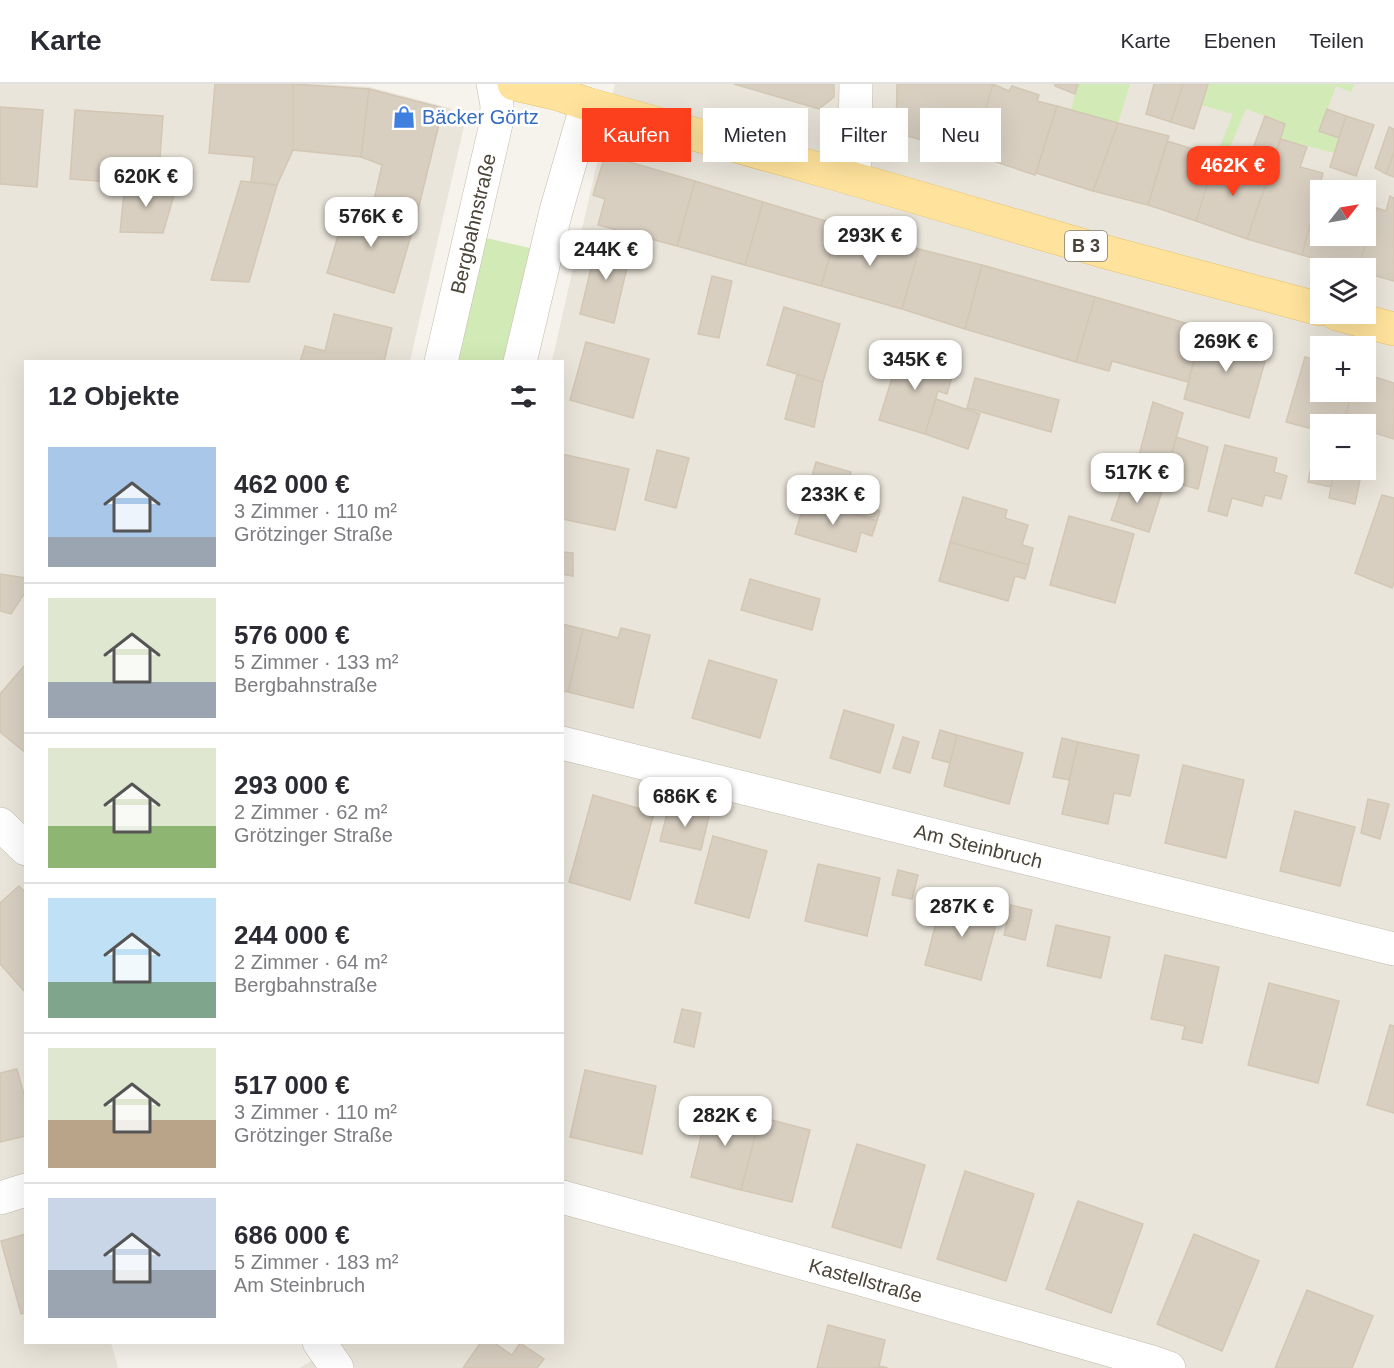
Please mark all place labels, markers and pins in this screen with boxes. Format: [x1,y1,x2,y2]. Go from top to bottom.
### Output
shop icon: Bäcker Görtz [391,104,417,130]
place label: Bäcker Görtz [422,106,539,128]
pin: 462K € [1184,146,1282,197]
pin: 620K € [97,157,195,208]
pin: 576K € [322,197,420,248]
pin: 293K € [821,216,919,267]
pin: 244K € [557,230,655,281]
pin: 269K € [1177,322,1275,373]
pin: 345K € [866,340,964,391]
pin: 517K € [1088,453,1186,504]
pin: 233K € [784,475,882,526]
pin: 686K € [636,777,734,828]
pin: 287K € [913,887,1011,938]
pin: 282K € [676,1096,774,1147]

